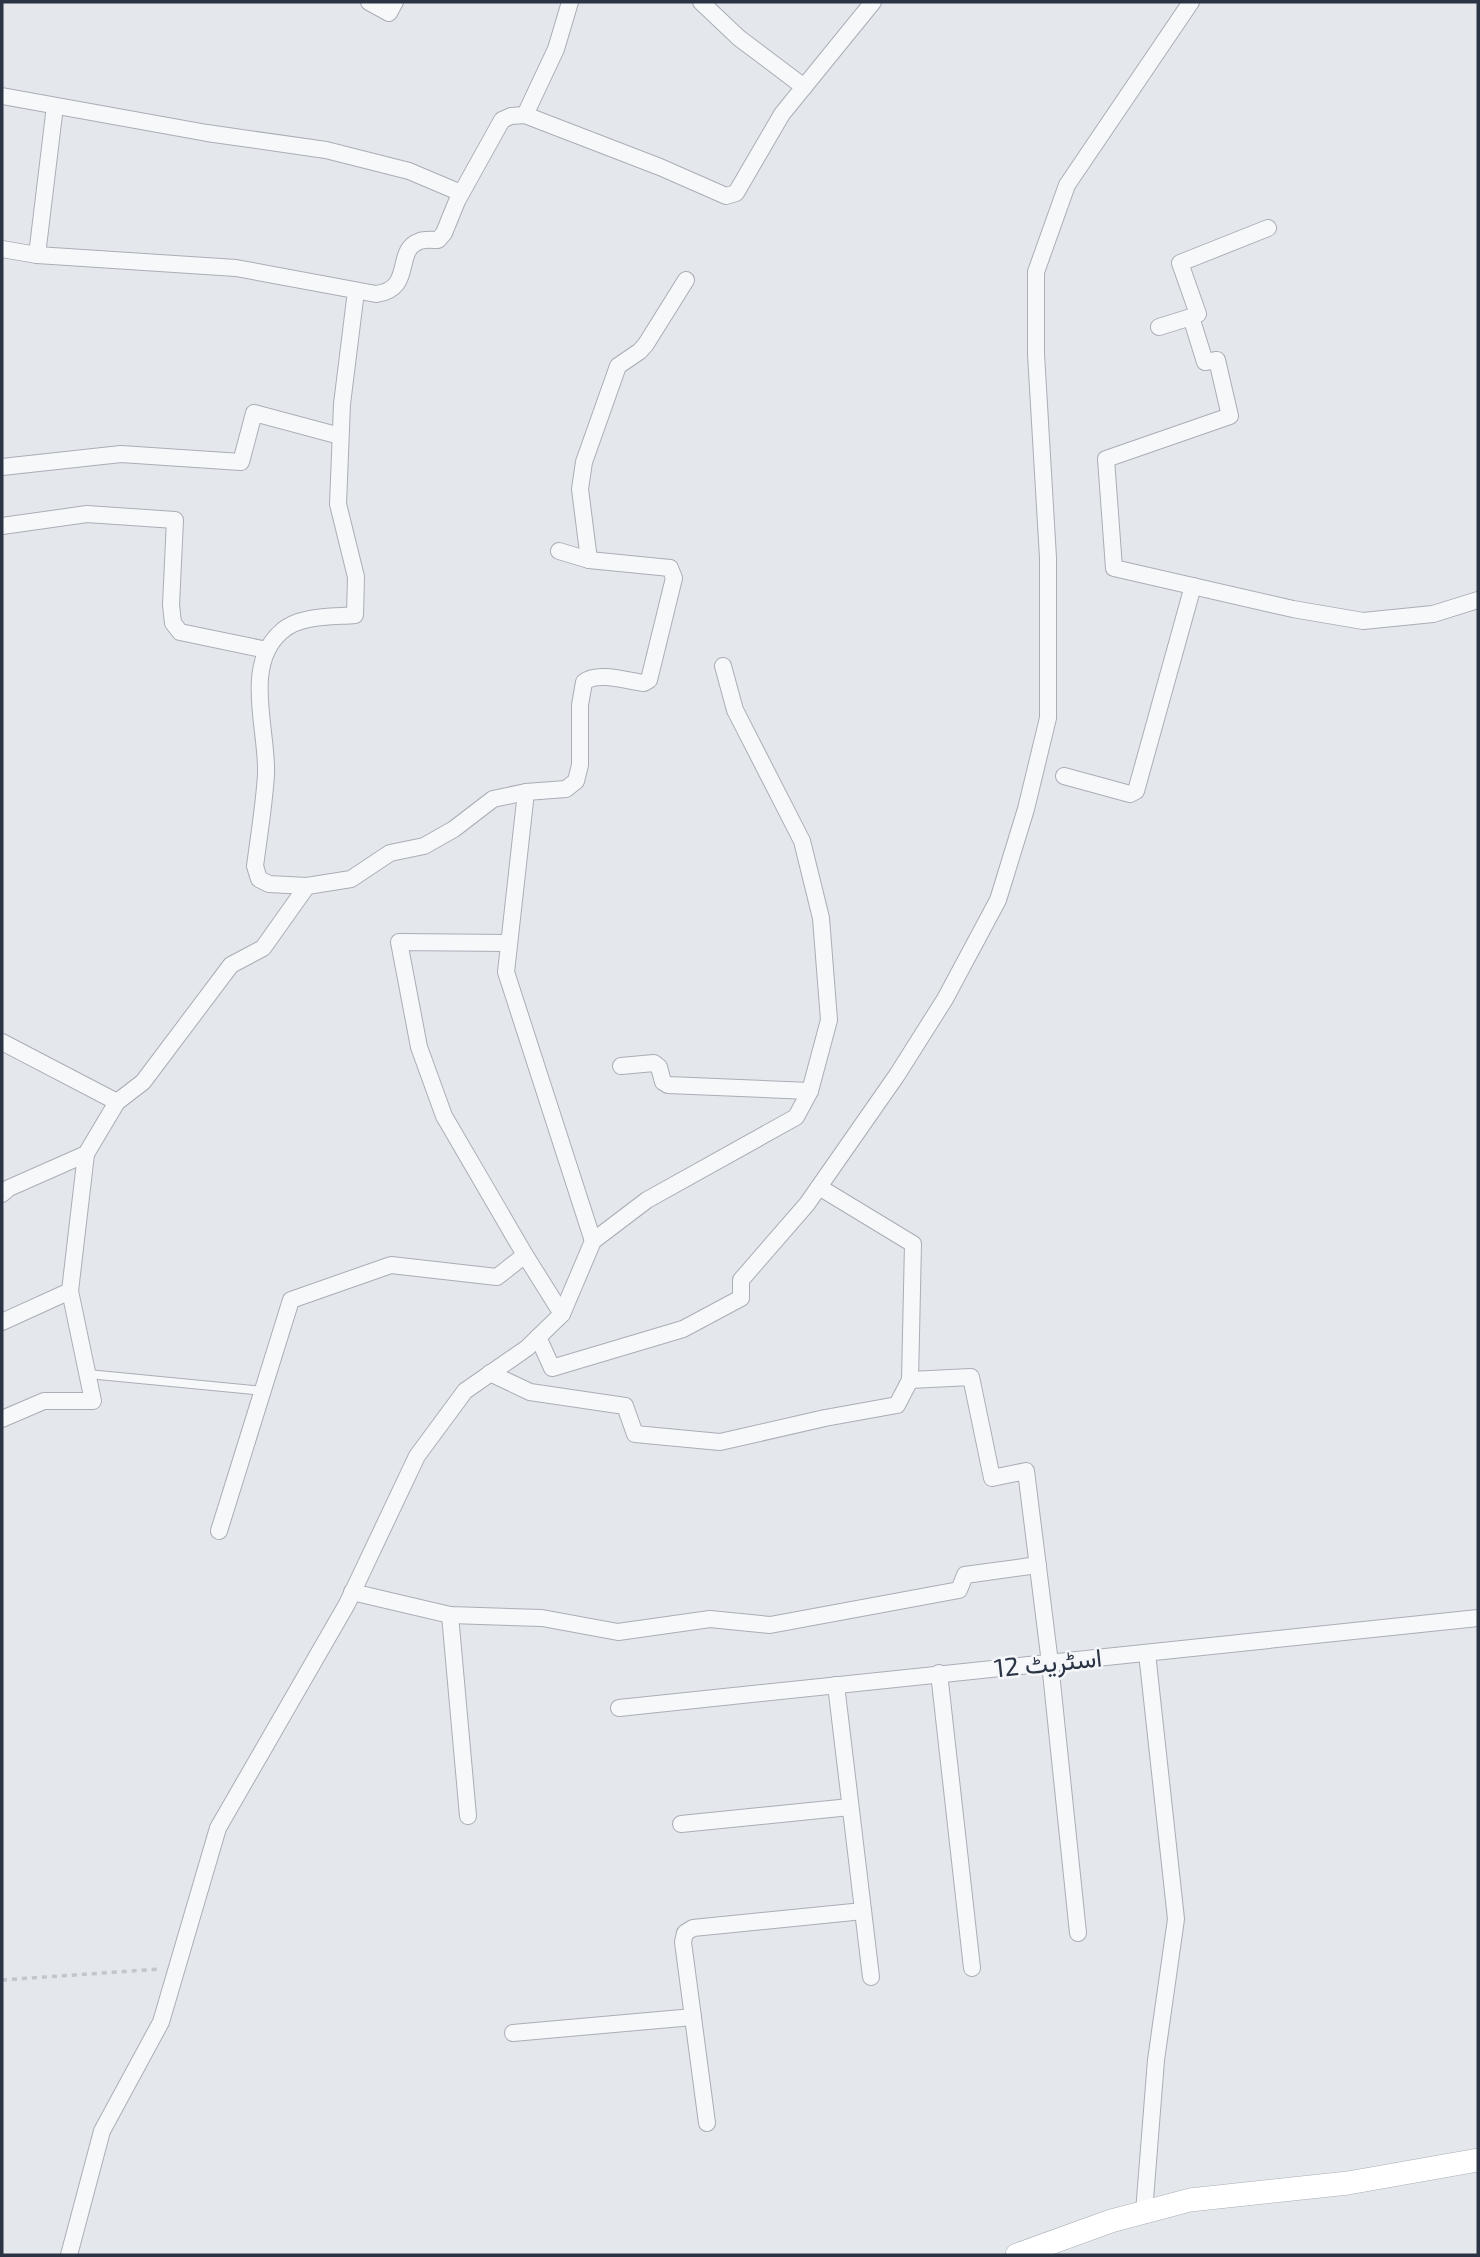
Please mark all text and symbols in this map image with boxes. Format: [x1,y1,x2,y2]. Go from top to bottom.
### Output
street label: اسٹریٹ 12 [992,1640,1104,1685]

